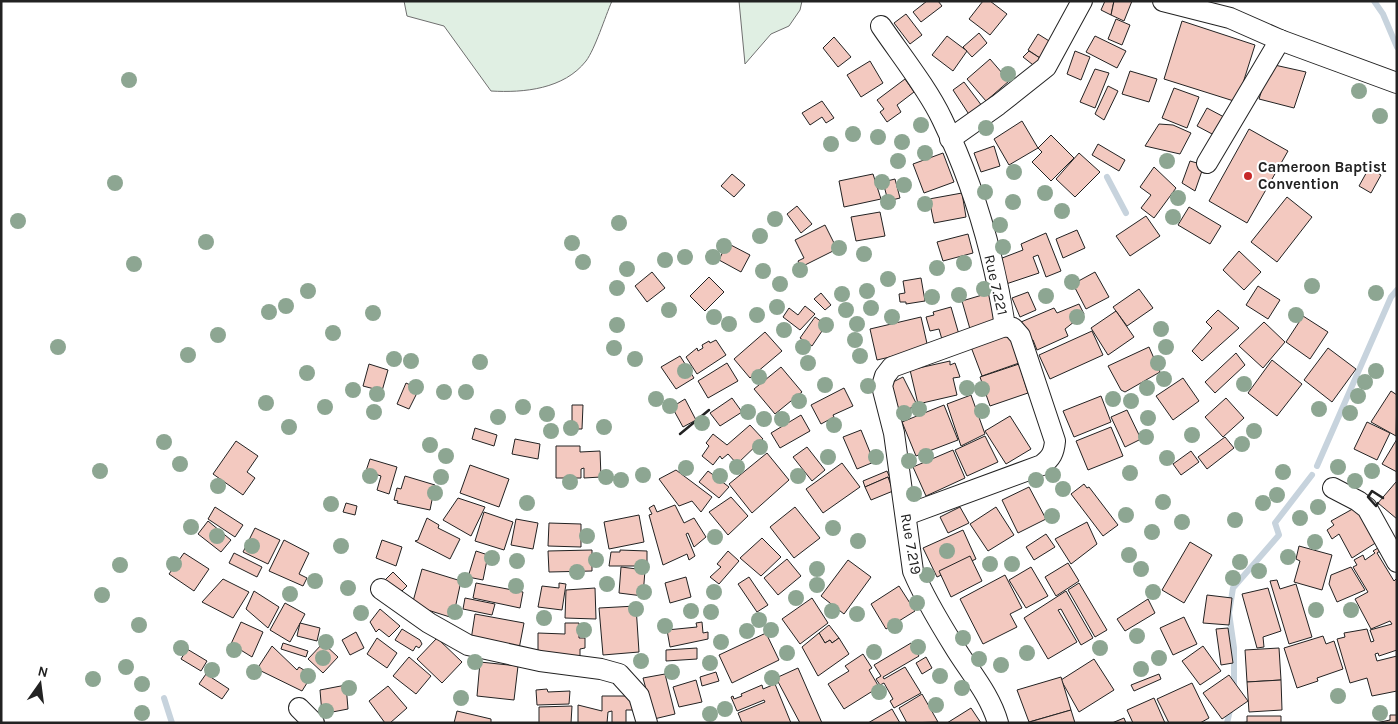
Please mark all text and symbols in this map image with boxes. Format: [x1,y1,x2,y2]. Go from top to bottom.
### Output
place label: Cameroon Baptist Convention [1258,158,1387,193]
marker: Cameroon Baptist Convention [1242,170,1254,182]
street label: Rue 7.221 [980,253,1012,317]
street label: Rue 7.219 [897,512,925,576]
north arrow [15,659,65,709]
text: N [36,662,50,681]

